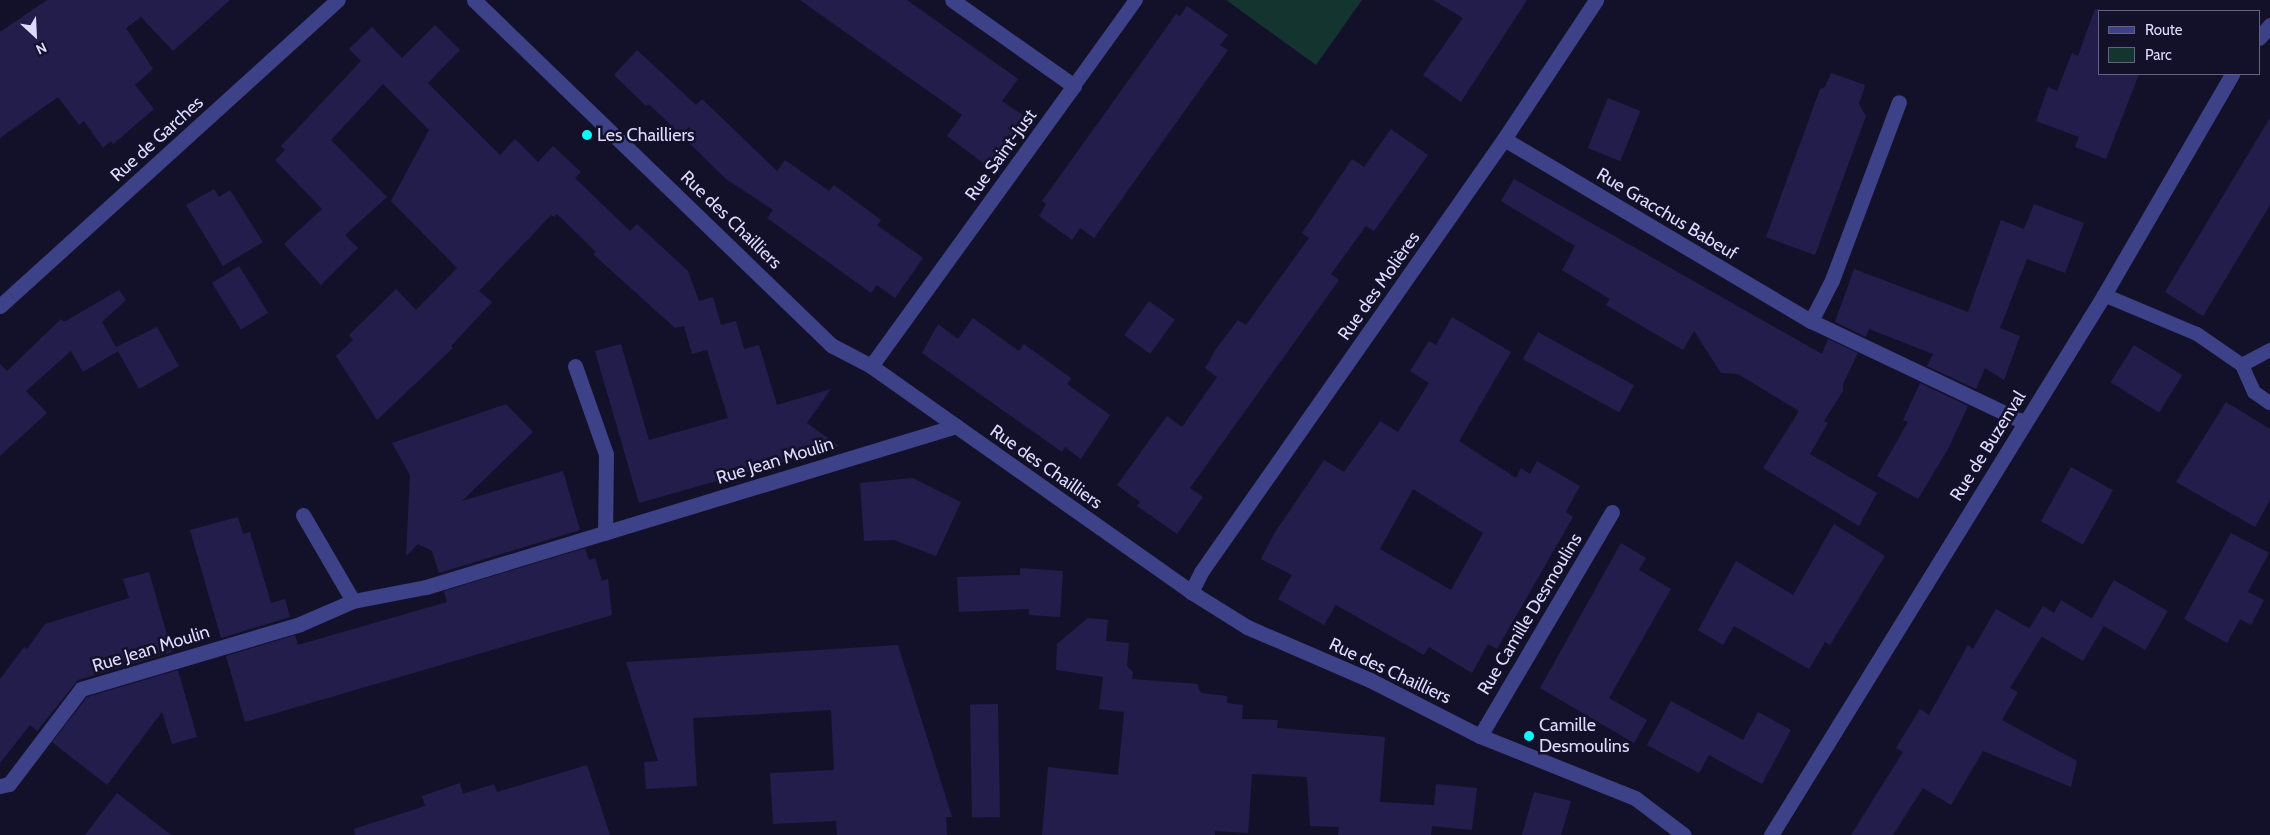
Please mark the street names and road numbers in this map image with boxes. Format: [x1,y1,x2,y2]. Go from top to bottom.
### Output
street label: Rue de Garches [106,92,208,186]
street label: Rue Saint-Just [961,105,1041,205]
street label: Rue Gracchus Babeuf [1593,163,1741,265]
street label: Rue des Chailliers [676,166,786,274]
street label: Rue des Molières [1334,227,1424,345]
street label: Rue de Buzenval [1946,387,2030,505]
street label: Rue des Chailliers [986,420,1106,514]
street label: Rue Jean Moulin [714,433,836,489]
street label: Rue Camille Desmoulins [1473,529,1587,699]
street label: Rue Jean Moulin [90,621,212,677]
street label: Rue des Chailliers [1326,633,1454,709]

